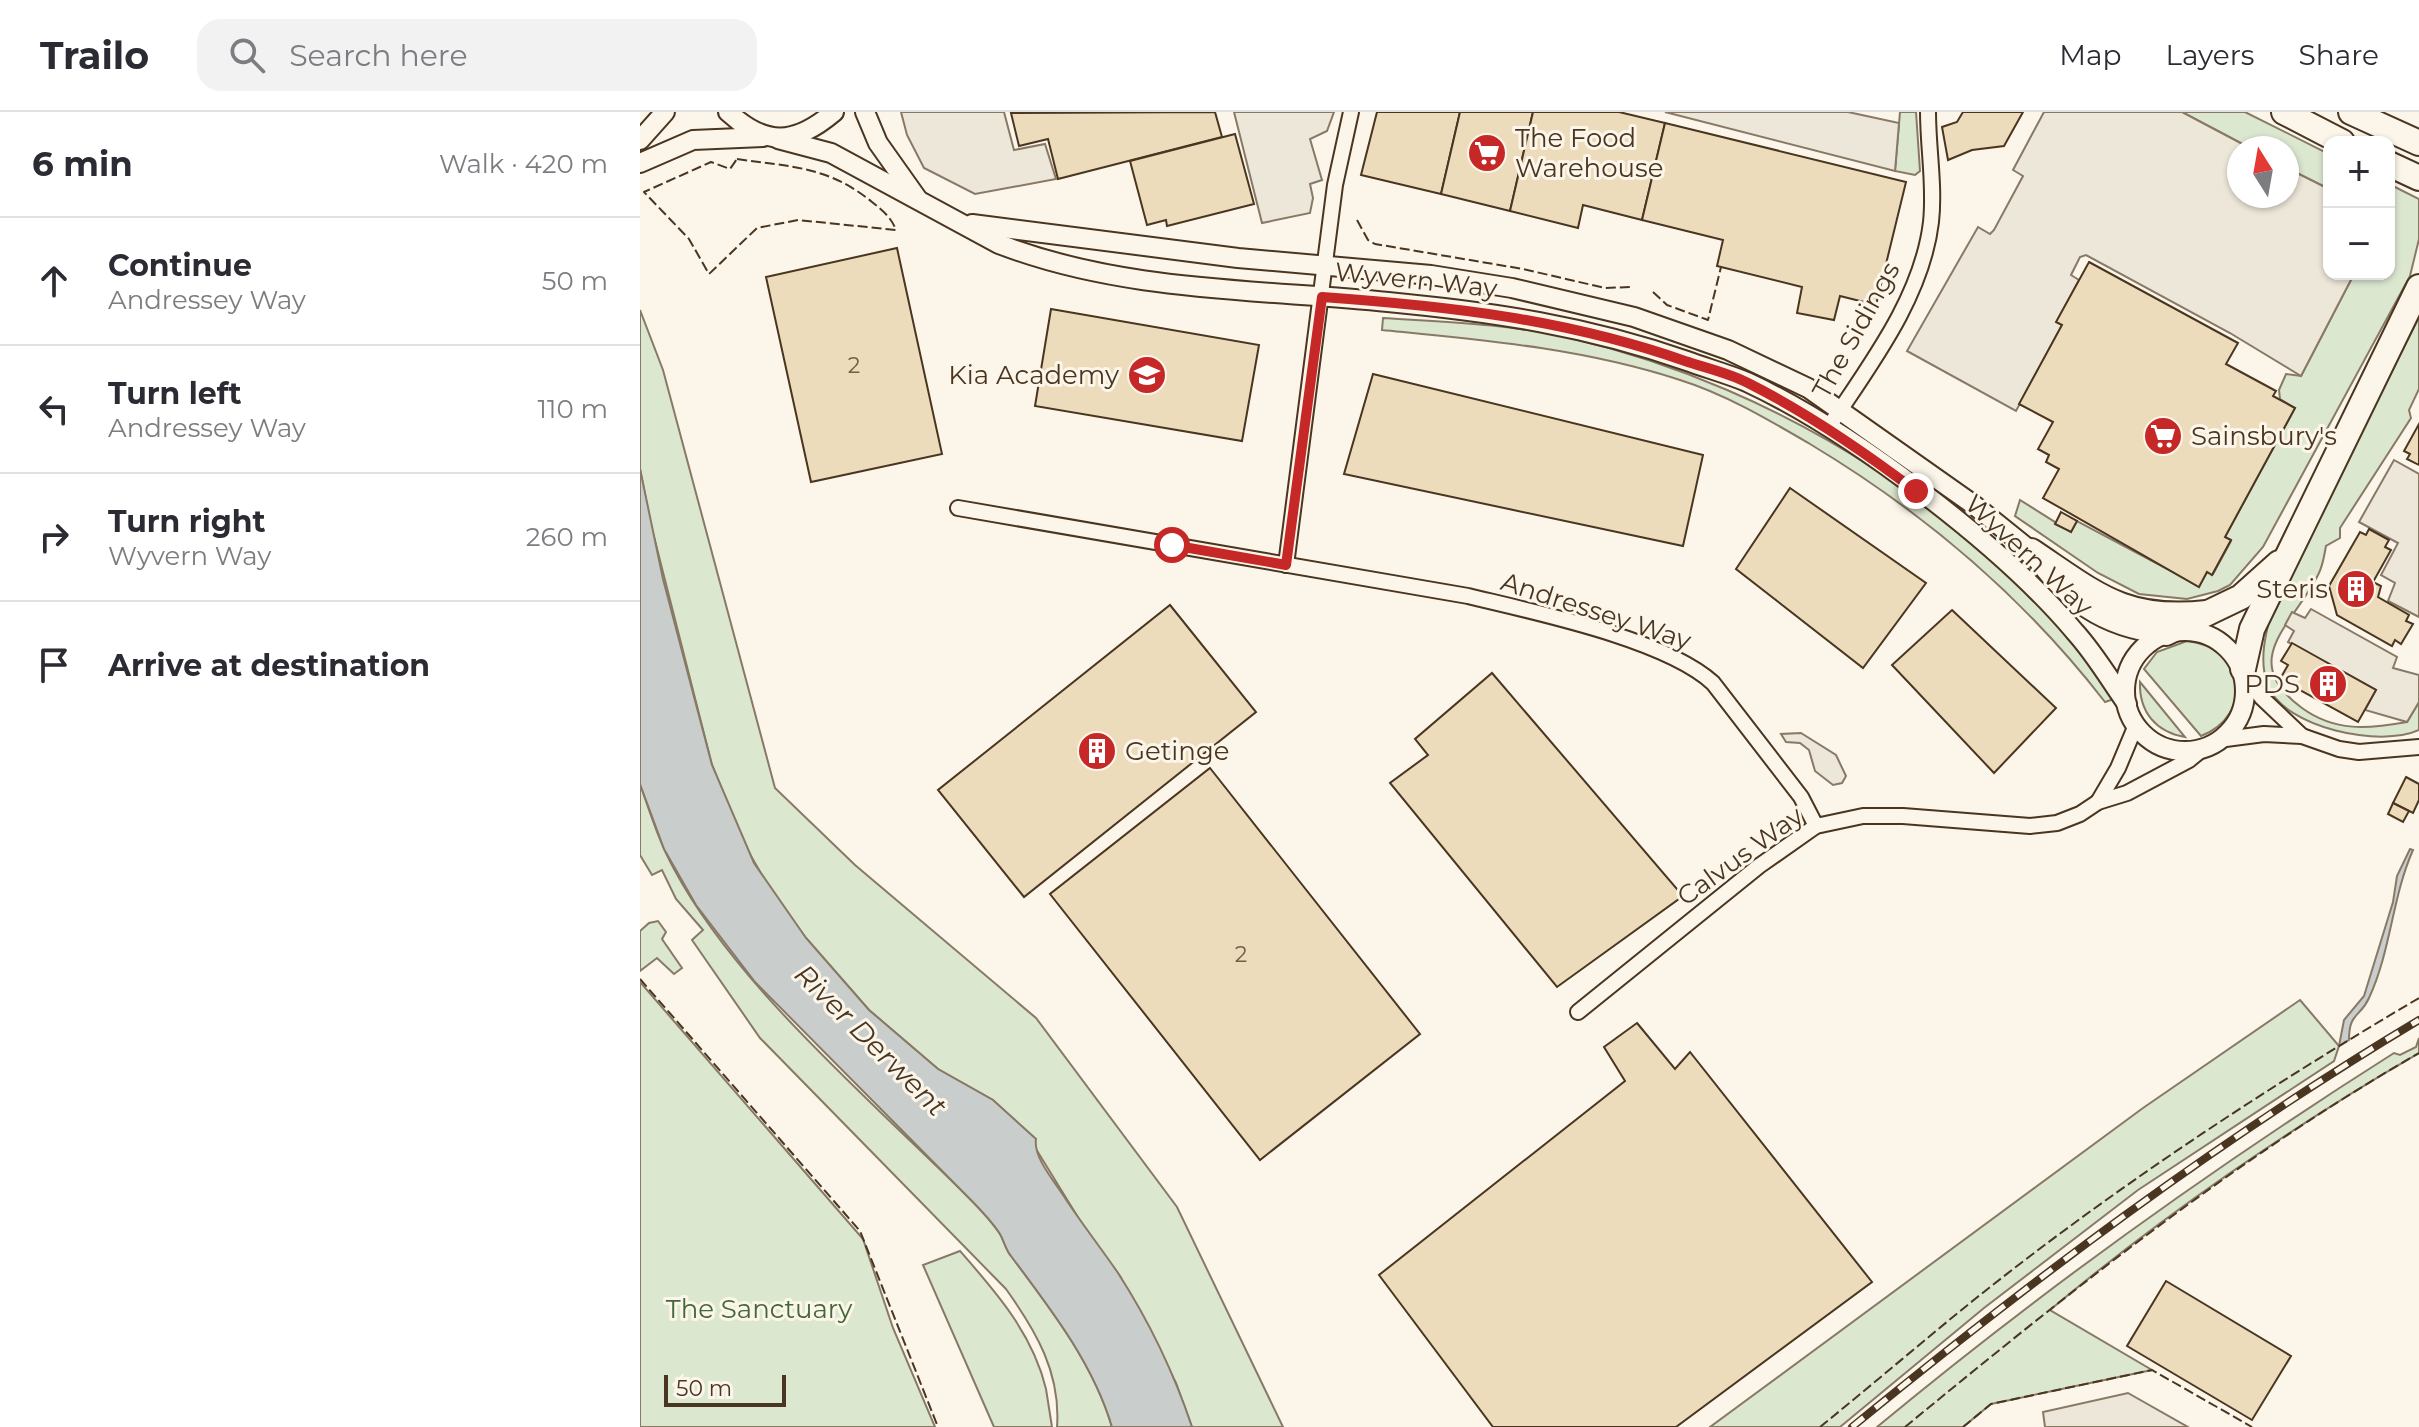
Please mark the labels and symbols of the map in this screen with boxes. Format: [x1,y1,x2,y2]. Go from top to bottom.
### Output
place label: The Food Warehouse [1515,122,1663,184]
supermarket icon: The Food Warehouse [1466,132,1508,174]
north arrow [2227,136,2299,208]
street label: Wyvern Way [1333,256,1500,305]
street label: The Sidings [1805,256,1907,404]
house number: 2 [848,352,860,379]
school or university icon: Kia Academy [1126,354,1168,396]
place label: Kia Academy [948,359,1120,391]
supermarket icon: Sainsbury's [2142,415,2184,457]
place label: Sainsbury's [2191,420,2337,452]
route end [1898,473,1934,509]
street label: Wyvern Way [1958,488,2100,623]
route start [1154,527,1190,563]
street label: Andressey Way [1497,565,1696,657]
building icon: Steris [2335,568,2377,610]
place label: Steris [2256,573,2328,605]
building icon: PDS [2307,663,2349,705]
place label: PDS [2244,668,2300,700]
building icon: Getinge [1076,730,1118,772]
place label: Getinge [1125,735,1229,767]
street label: Calvus Way [1671,799,1810,912]
house number: 2 [1235,941,1247,968]
water label: River Derwent [788,957,955,1124]
park label: The Sanctuary [666,1293,853,1325]
scale bar [664,1371,786,1407]

